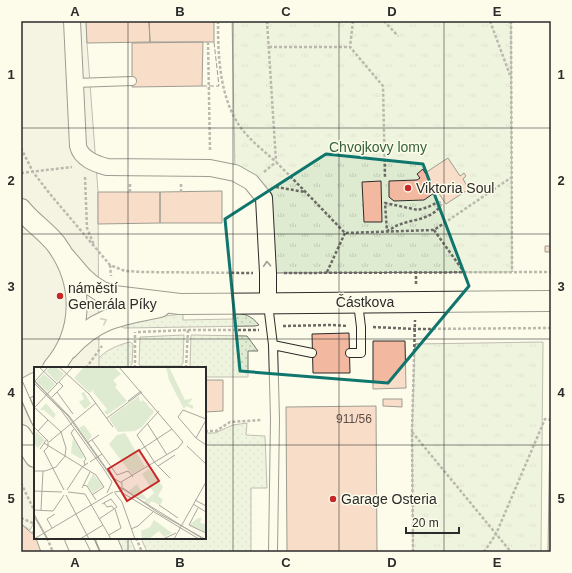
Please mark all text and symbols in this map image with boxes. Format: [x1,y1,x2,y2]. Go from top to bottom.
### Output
text: A [70,4,80,19]
text: B [175,4,185,19]
text: C [281,4,291,19]
text: D [387,4,397,19]
text: E [493,4,502,19]
text: 1 [7,67,15,82]
text: 1 [557,67,565,82]
park label: Chvojkovy lomy [329,139,427,155]
text: 2 [7,173,15,188]
text: 2 [557,173,565,188]
place label: Viktoria Soul [416,180,494,196]
marker: Viktoria Soul [403,183,413,193]
one-way arrow [263,261,272,267]
text: 3 [7,279,15,294]
text: 3 [557,279,565,294]
place label: náměstí Generála Píky [68,280,157,312]
marker: náměstí Generála Píky [55,291,65,301]
street label: Částkova [336,294,394,310]
one-way arrow [100,318,107,326]
inset map [34,367,206,539]
text: 4 [7,385,15,400]
text: 4 [557,385,565,400]
house number: 911/56 [336,412,372,426]
text: 5 [7,491,15,506]
place label: Garage Osteria [341,491,437,507]
text: 5 [557,491,565,506]
marker: Garage Osteria [328,494,338,504]
scale bar [406,509,459,535]
text: 20 m [412,516,439,530]
text: A [70,555,80,570]
text: B [175,555,185,570]
text: C [281,555,291,570]
text: D [387,555,397,570]
text: E [493,555,502,570]

